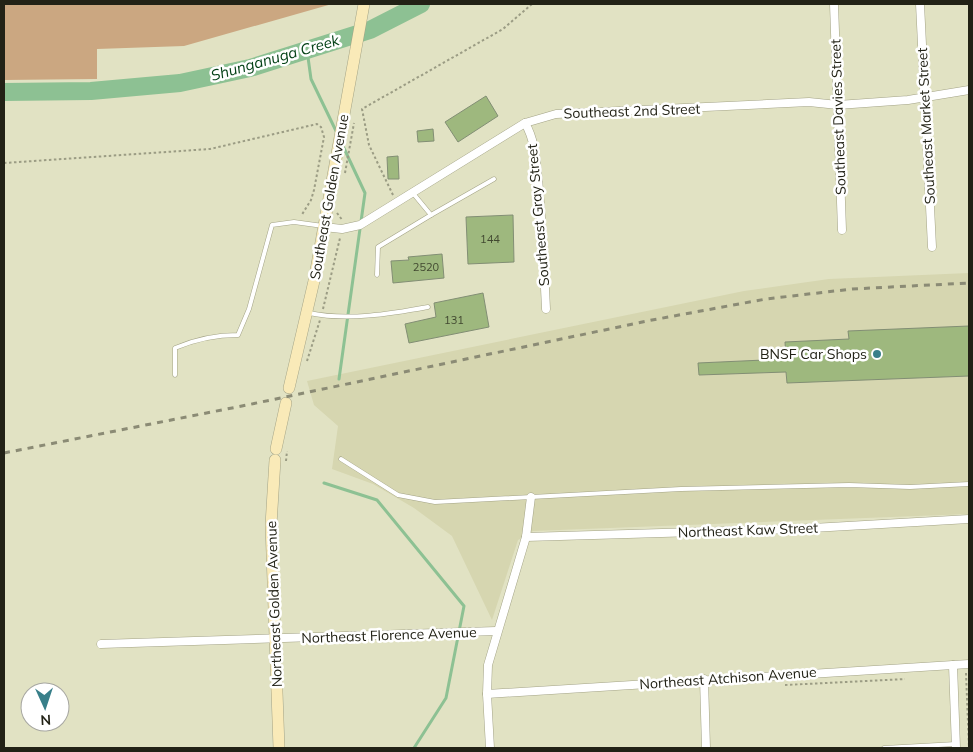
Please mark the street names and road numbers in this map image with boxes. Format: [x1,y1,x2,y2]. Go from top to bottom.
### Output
street label: Southeast Davies Street [826,39,850,195]
street label: Southeast Market Street [913,47,939,205]
street label: Southeast 2nd Street [563,100,701,122]
street label: Southeast Golden Avenue [306,113,352,281]
street label: Southeast Gray Street [523,143,553,287]
street label: Northeast Kaw Street [678,519,818,541]
street label: Northeast Golden Avenue [262,520,286,688]
street label: Northeast Florence Avenue [301,623,477,647]
street label: Northeast Atchison Avenue [639,663,817,693]

